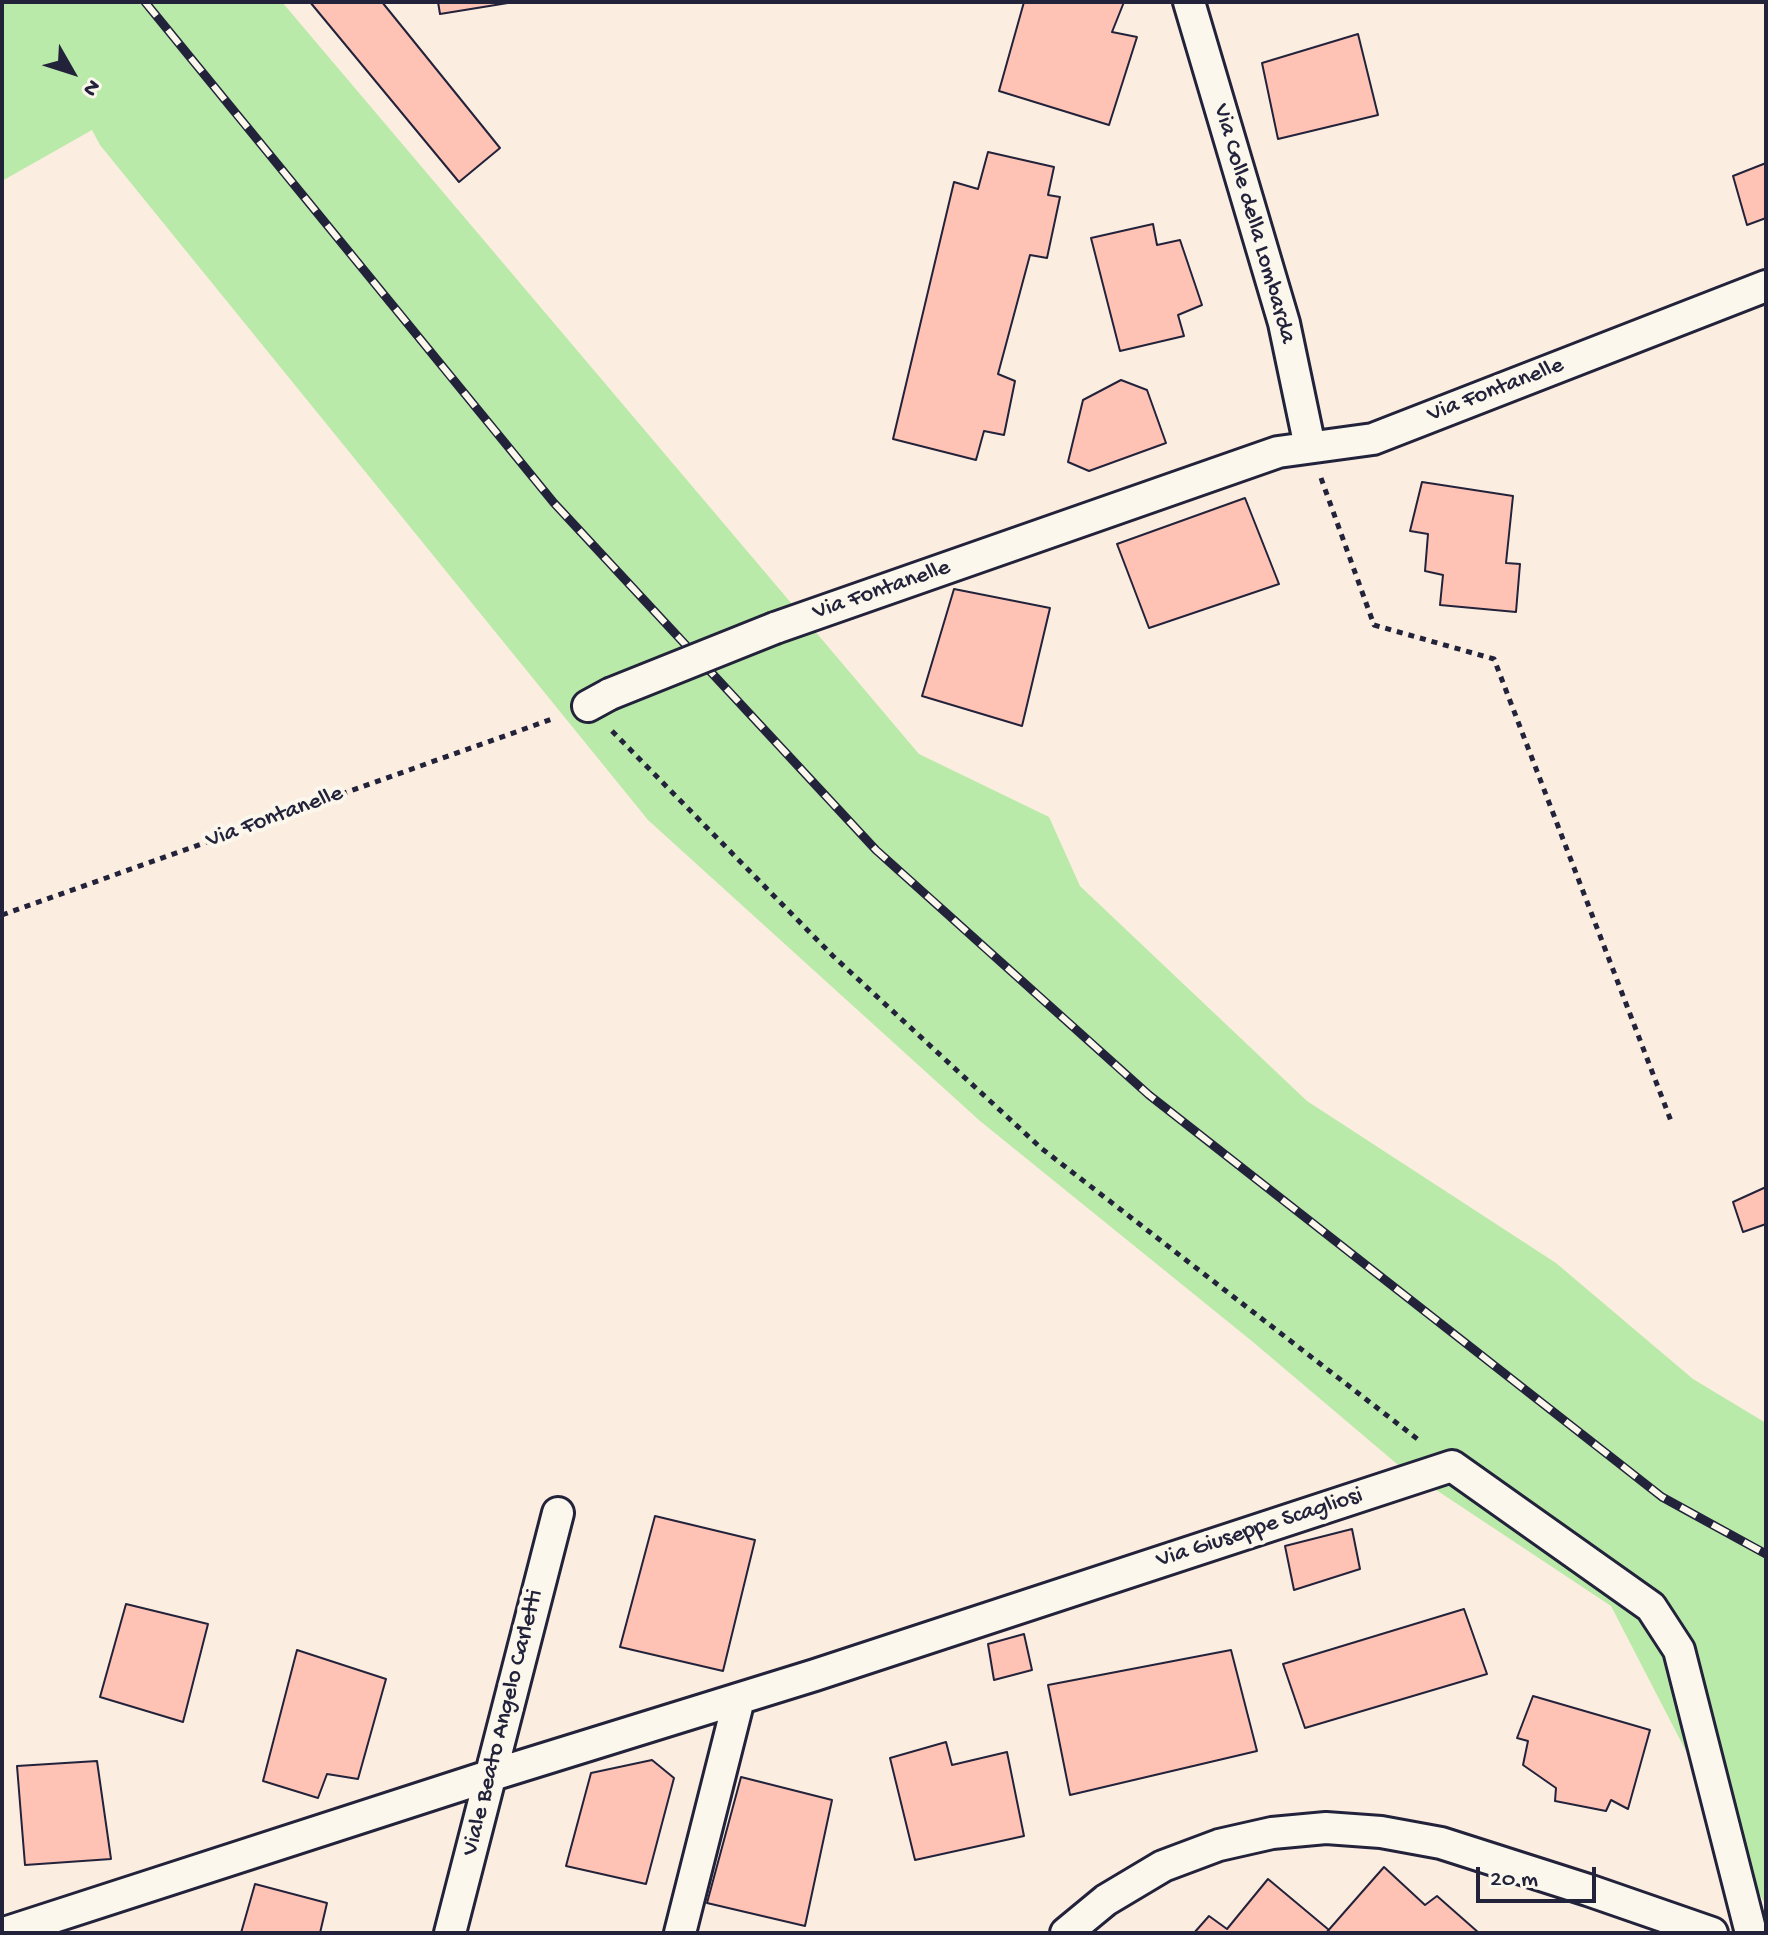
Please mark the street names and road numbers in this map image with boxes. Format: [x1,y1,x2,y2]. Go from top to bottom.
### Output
street label: Via Colle della Lombarda [1205,101,1301,347]
street label: Via Fontanelle [1424,352,1568,430]
street label: Via Fontanelle [809,554,955,628]
street label: Via Fontanelle [203,780,347,856]
street label: Via Giuseppe Scagliosi [1153,1482,1367,1576]
street label: Viale Beato Angelo Carletti [457,1587,551,1859]

